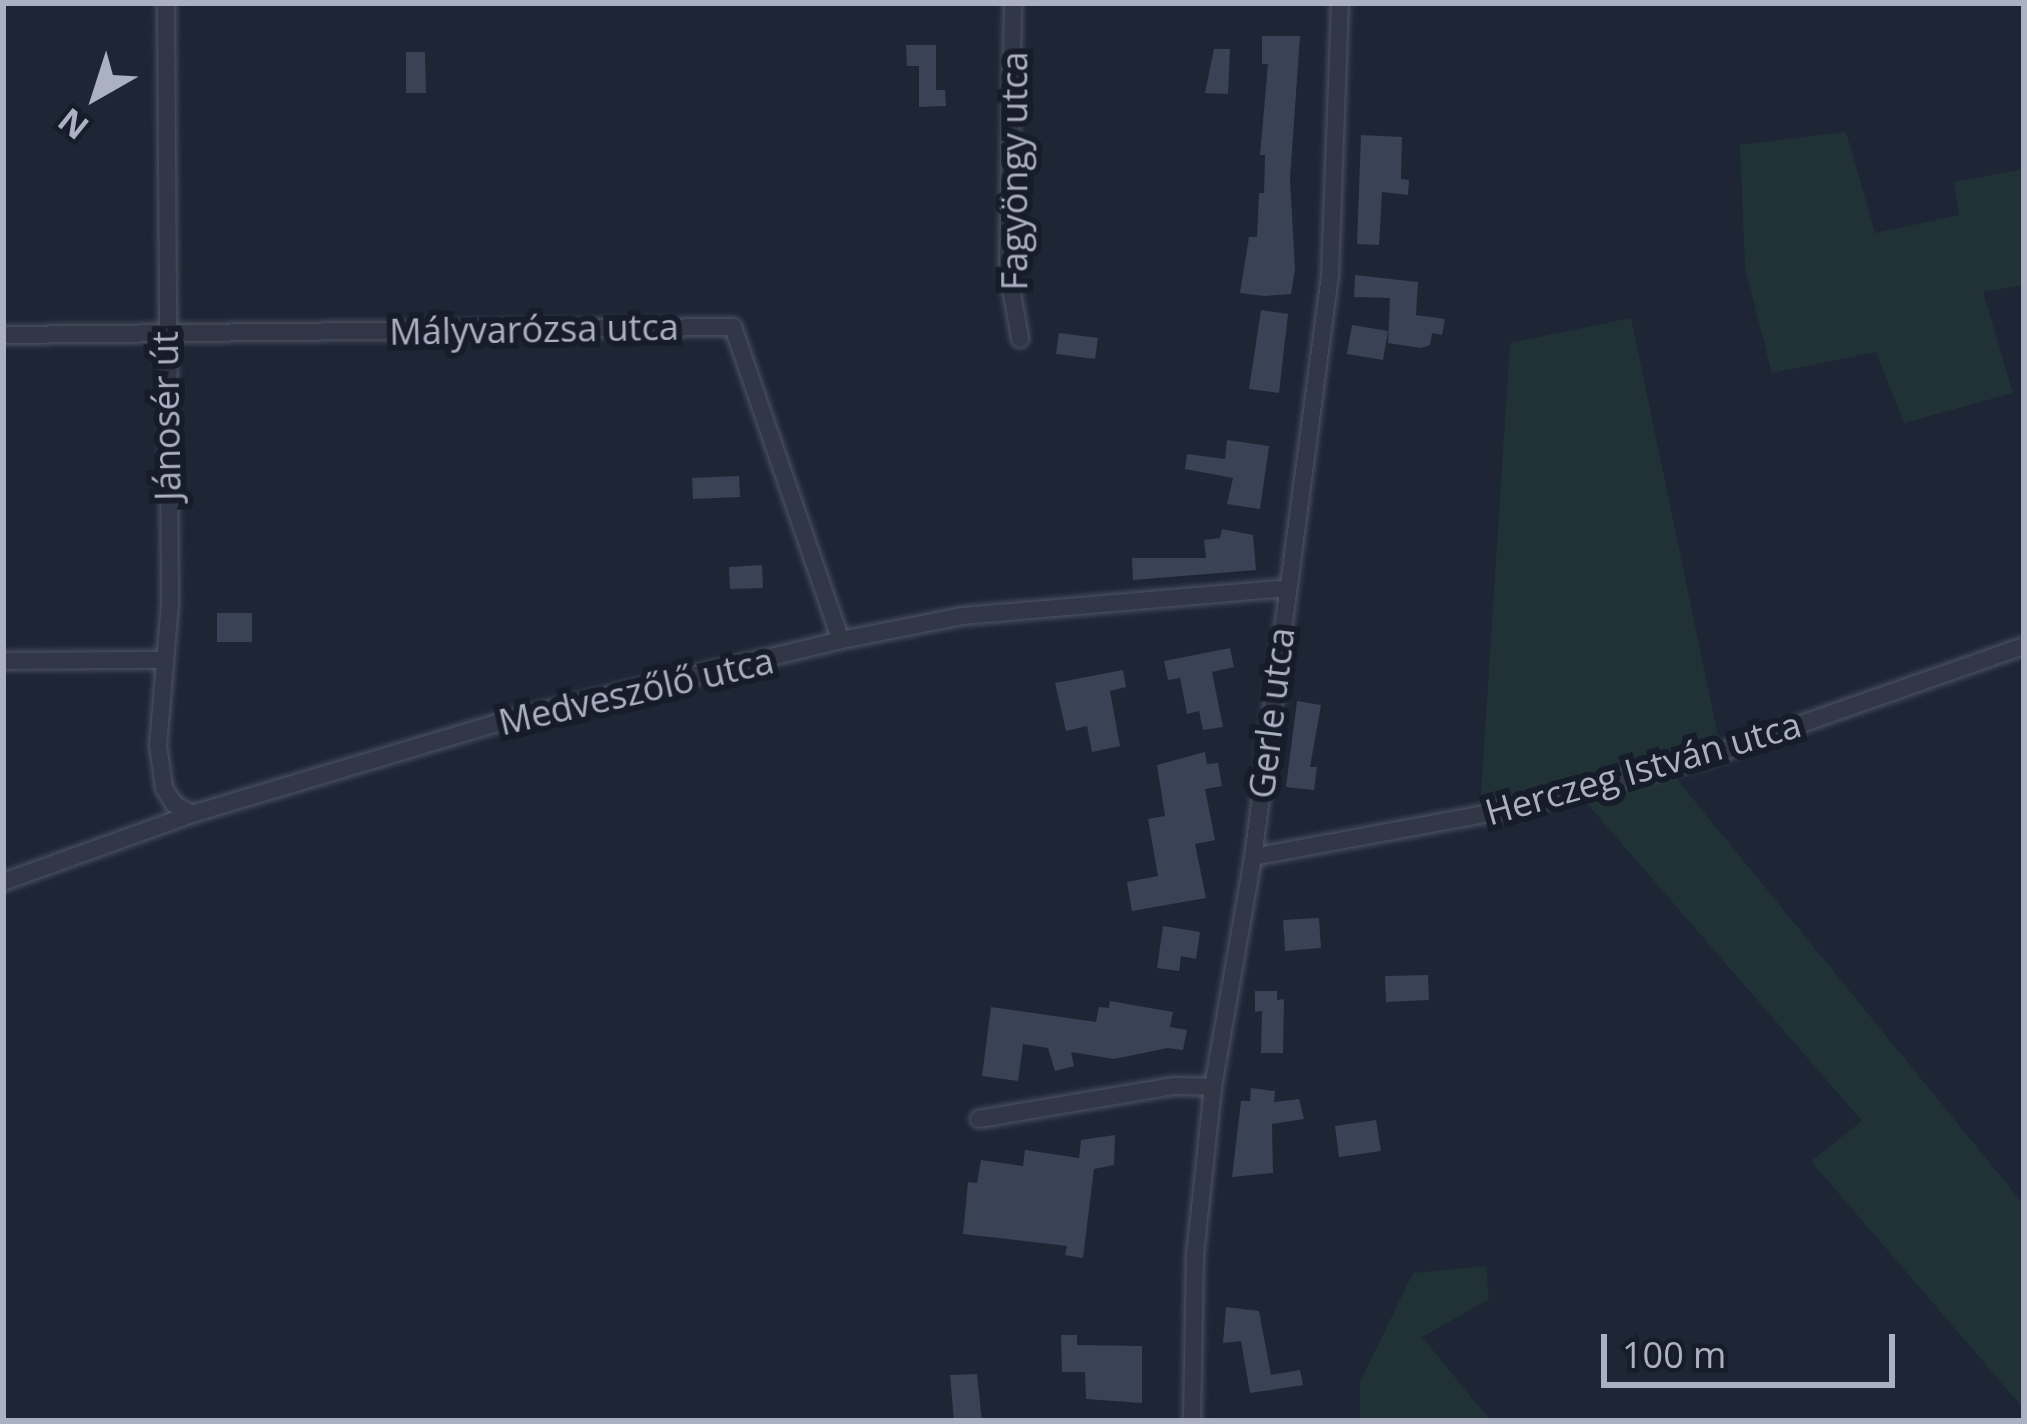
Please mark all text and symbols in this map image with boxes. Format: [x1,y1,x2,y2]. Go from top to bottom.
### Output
north arrow [36,36,156,156]
street label: Fagyöngy utca [992,52,1036,290]
text: N [48,98,98,150]
street label: Mályvarózsa utca [389,305,679,353]
street label: Jánosér út [143,331,189,501]
street label: Gerle utca [1239,625,1303,801]
street label: Medveszőlő utca [494,638,778,744]
street label: Herczeg István utca [1480,702,1806,834]
scale bar [1607,1310,1901,1384]
text: 100 m [1622,1330,1726,1379]

